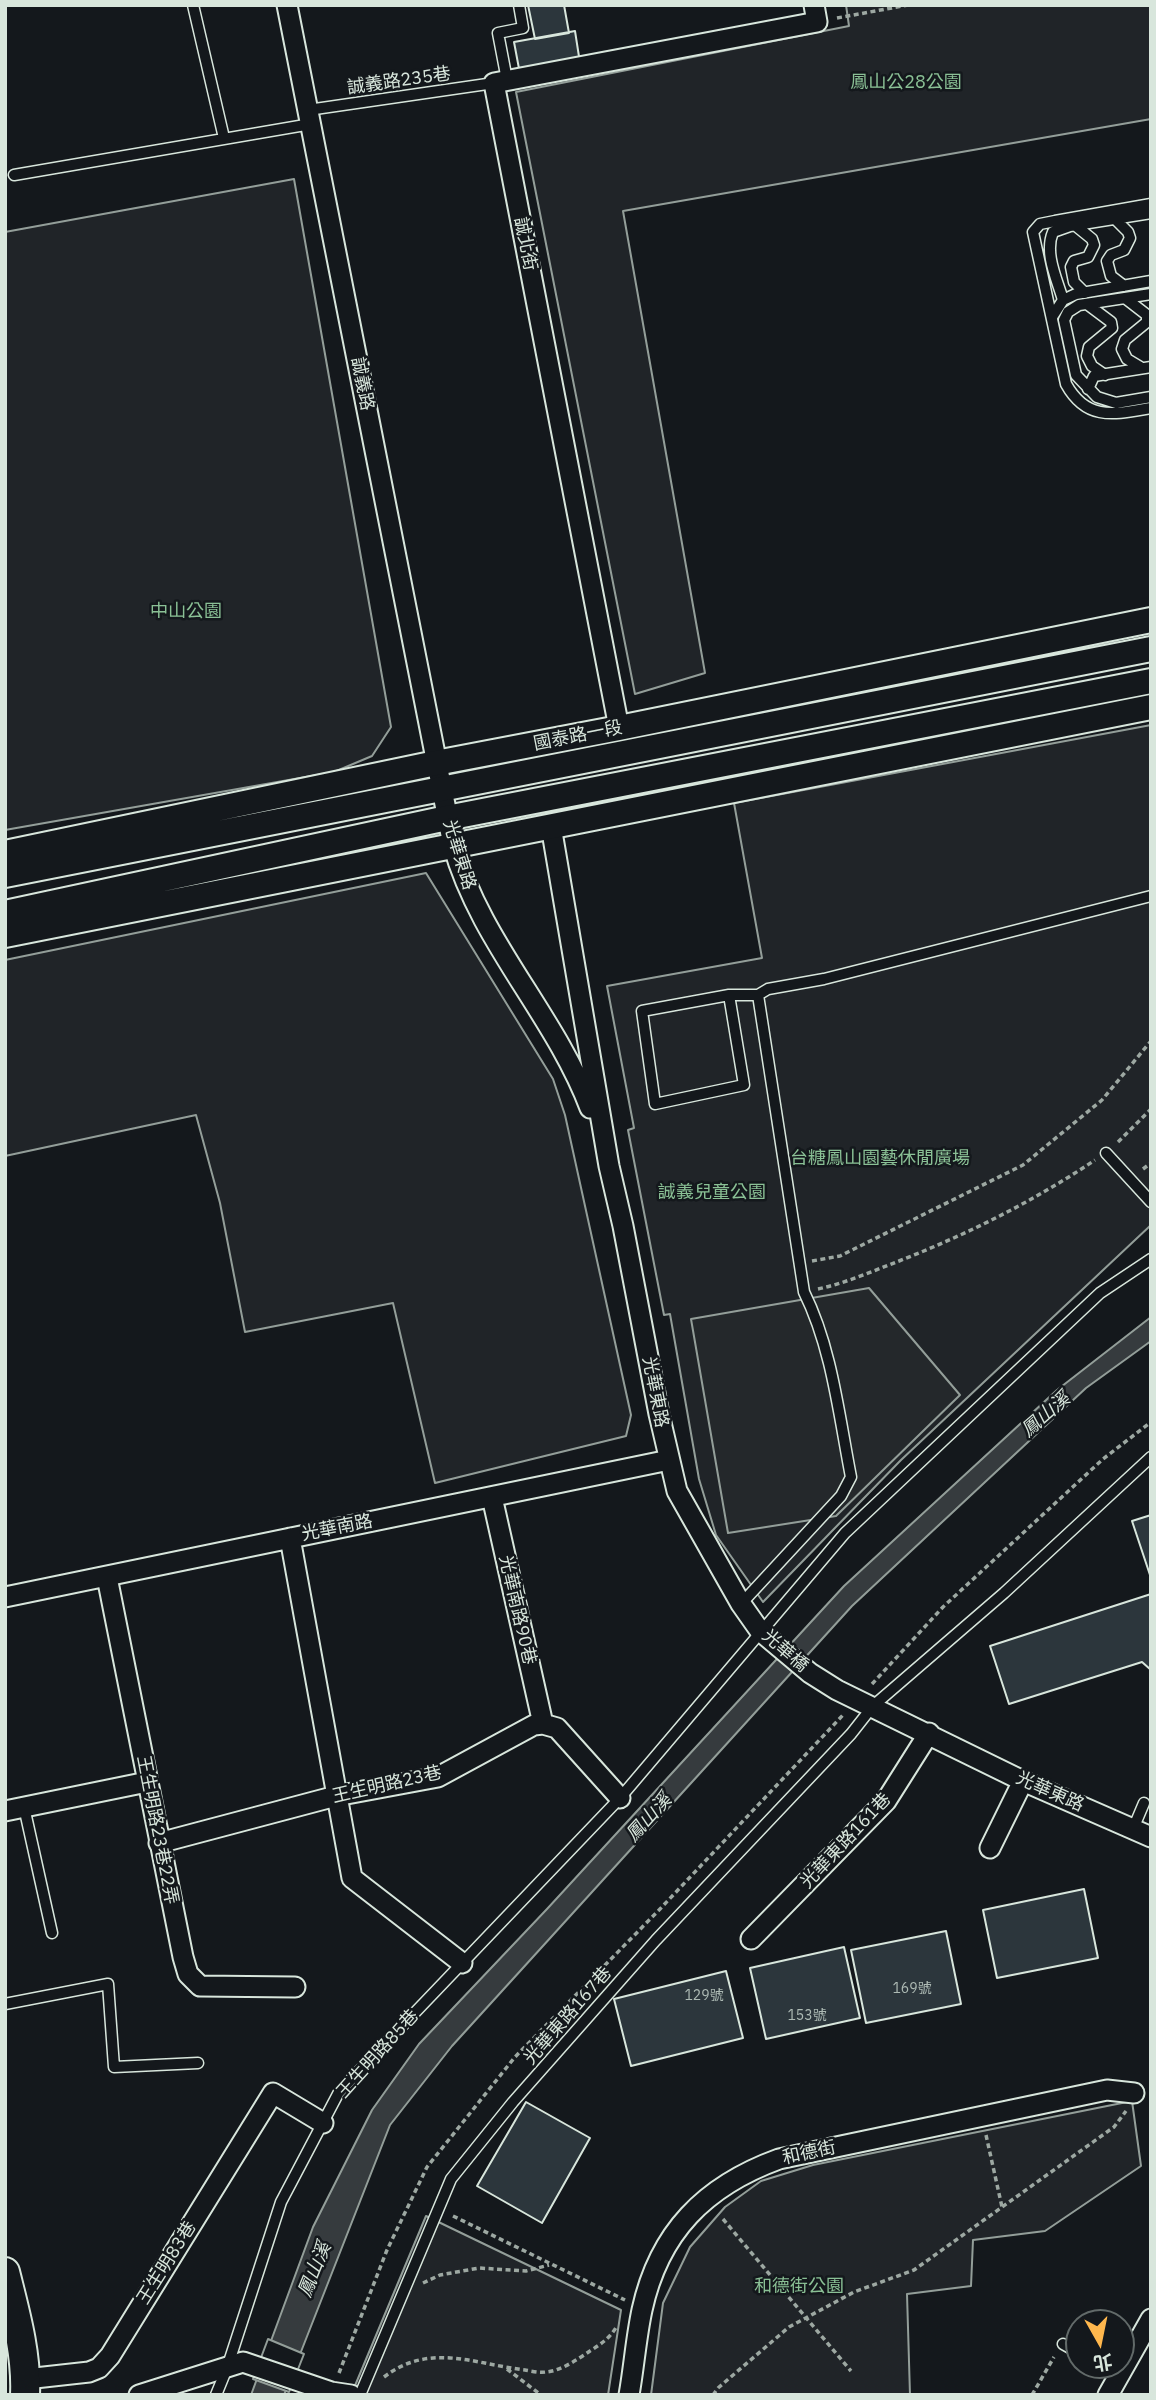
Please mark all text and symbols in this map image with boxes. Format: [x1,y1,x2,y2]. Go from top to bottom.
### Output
street label: 誠義路235巷 [346,63,452,99]
park label: 鳳山公28公園 [850,72,962,94]
street label: 誠北街 [509,215,541,273]
street label: 誠義路 [346,355,378,413]
park label: 中山公園 [150,601,222,623]
street label: 國泰路一段 [532,717,624,755]
street label: 光華東路 [438,817,480,893]
park label: 台糖鳳山園藝休閒廣場 [790,1148,970,1170]
park label: 誠義兒童公園 [658,1182,766,1204]
street label: 光華東路 [638,1355,672,1429]
water label: 鳳山溪 [1017,1388,1075,1442]
street label: 光華南路 [300,1511,374,1545]
street label: 光華南路90巷 [494,1553,540,1667]
street label: 光華橋 [758,1625,812,1677]
street label: 王生明路23巷22弄 [132,1754,182,1906]
street label: 王生明路23巷 [330,1762,444,1808]
street label: 光華東路 [1013,1767,1087,1817]
water label: 鳳山溪 [621,1789,677,1847]
street label: 光華東路161巷 [796,1789,896,1893]
street label: 光華東路167巷 [520,1963,616,2069]
house number: 169號 [892,1981,932,1997]
house number: 129號 [684,1988,724,2004]
street label: 王生明路85巷 [333,2005,423,2103]
house number: 153號 [787,2008,827,2024]
street label: 和德街 [780,2137,838,2169]
street label: 王生明83巷 [133,2218,201,2308]
water label: 鳳山溪 [294,2239,336,2301]
park label: 和德街公園 [754,2276,844,2298]
north arrow [1065,2309,1135,2379]
text: 北 [1092,2349,1114,2376]

